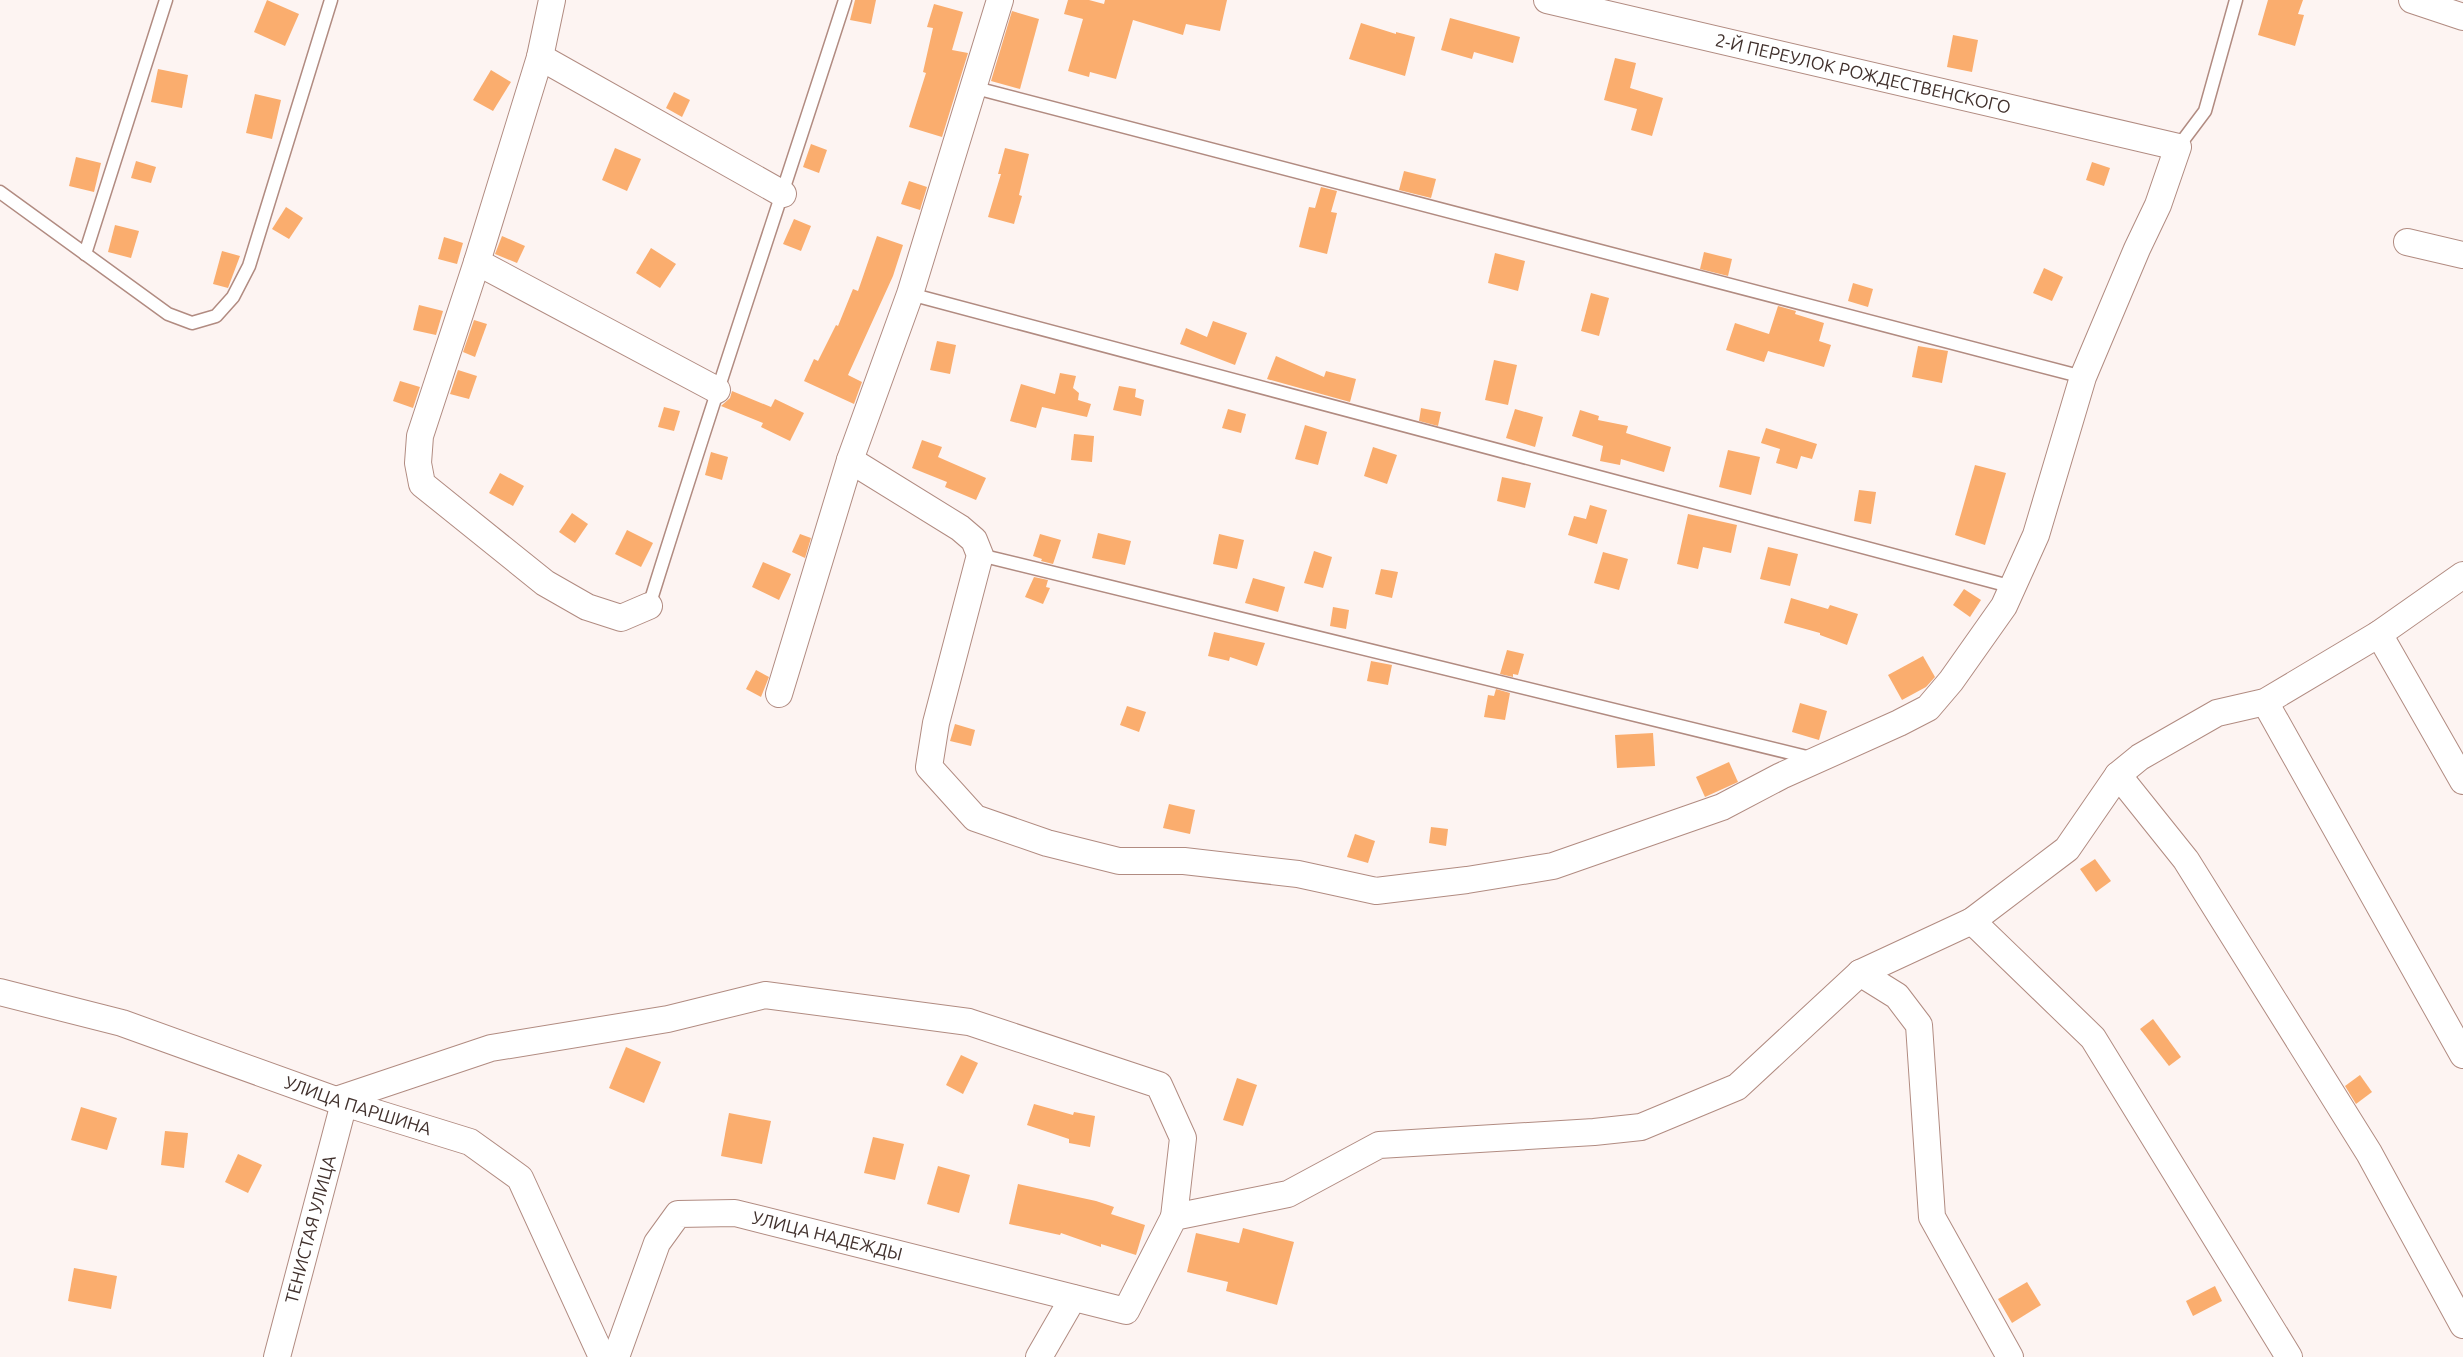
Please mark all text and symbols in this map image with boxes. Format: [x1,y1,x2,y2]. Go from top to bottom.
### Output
street label: 2-Й ПЕРЕУЛОК РОЖДЕСТВЕНСКОГО [1714,29,2013,117]
street label: УЛИЦА ПАРШИНА [282,1072,434,1138]
street label: ТЕНИСТАЯ УЛИЦА [281,1152,339,1305]
street label: УЛИЦА НАДЕЖДЫ [750,1207,905,1264]

